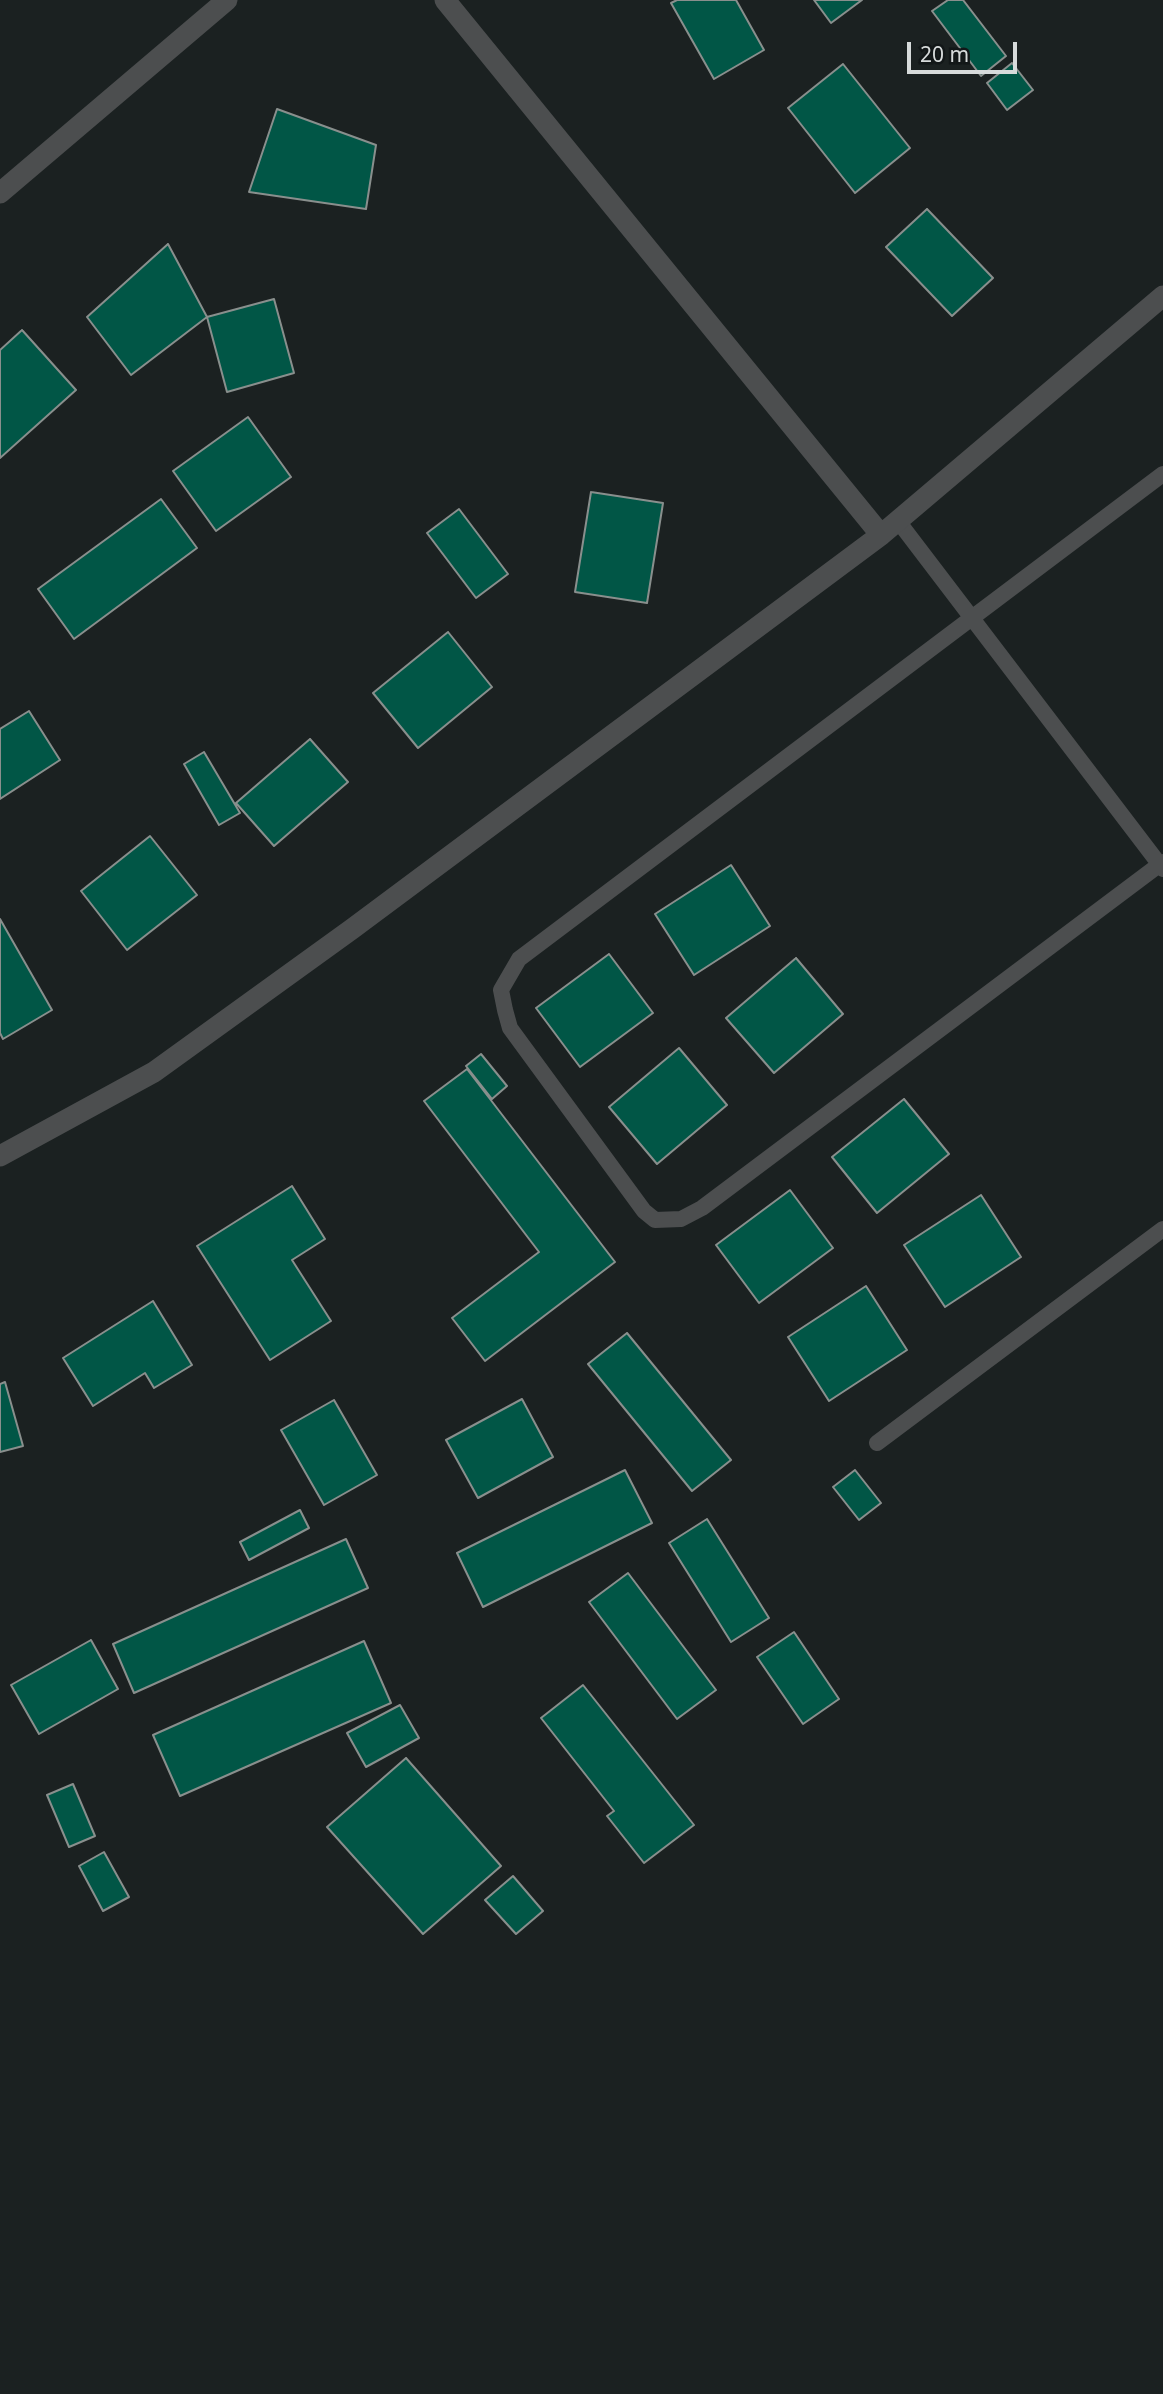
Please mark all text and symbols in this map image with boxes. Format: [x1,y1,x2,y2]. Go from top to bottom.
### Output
scale bar [911,28,1021,72]
text: 20 m [920,40,969,68]

